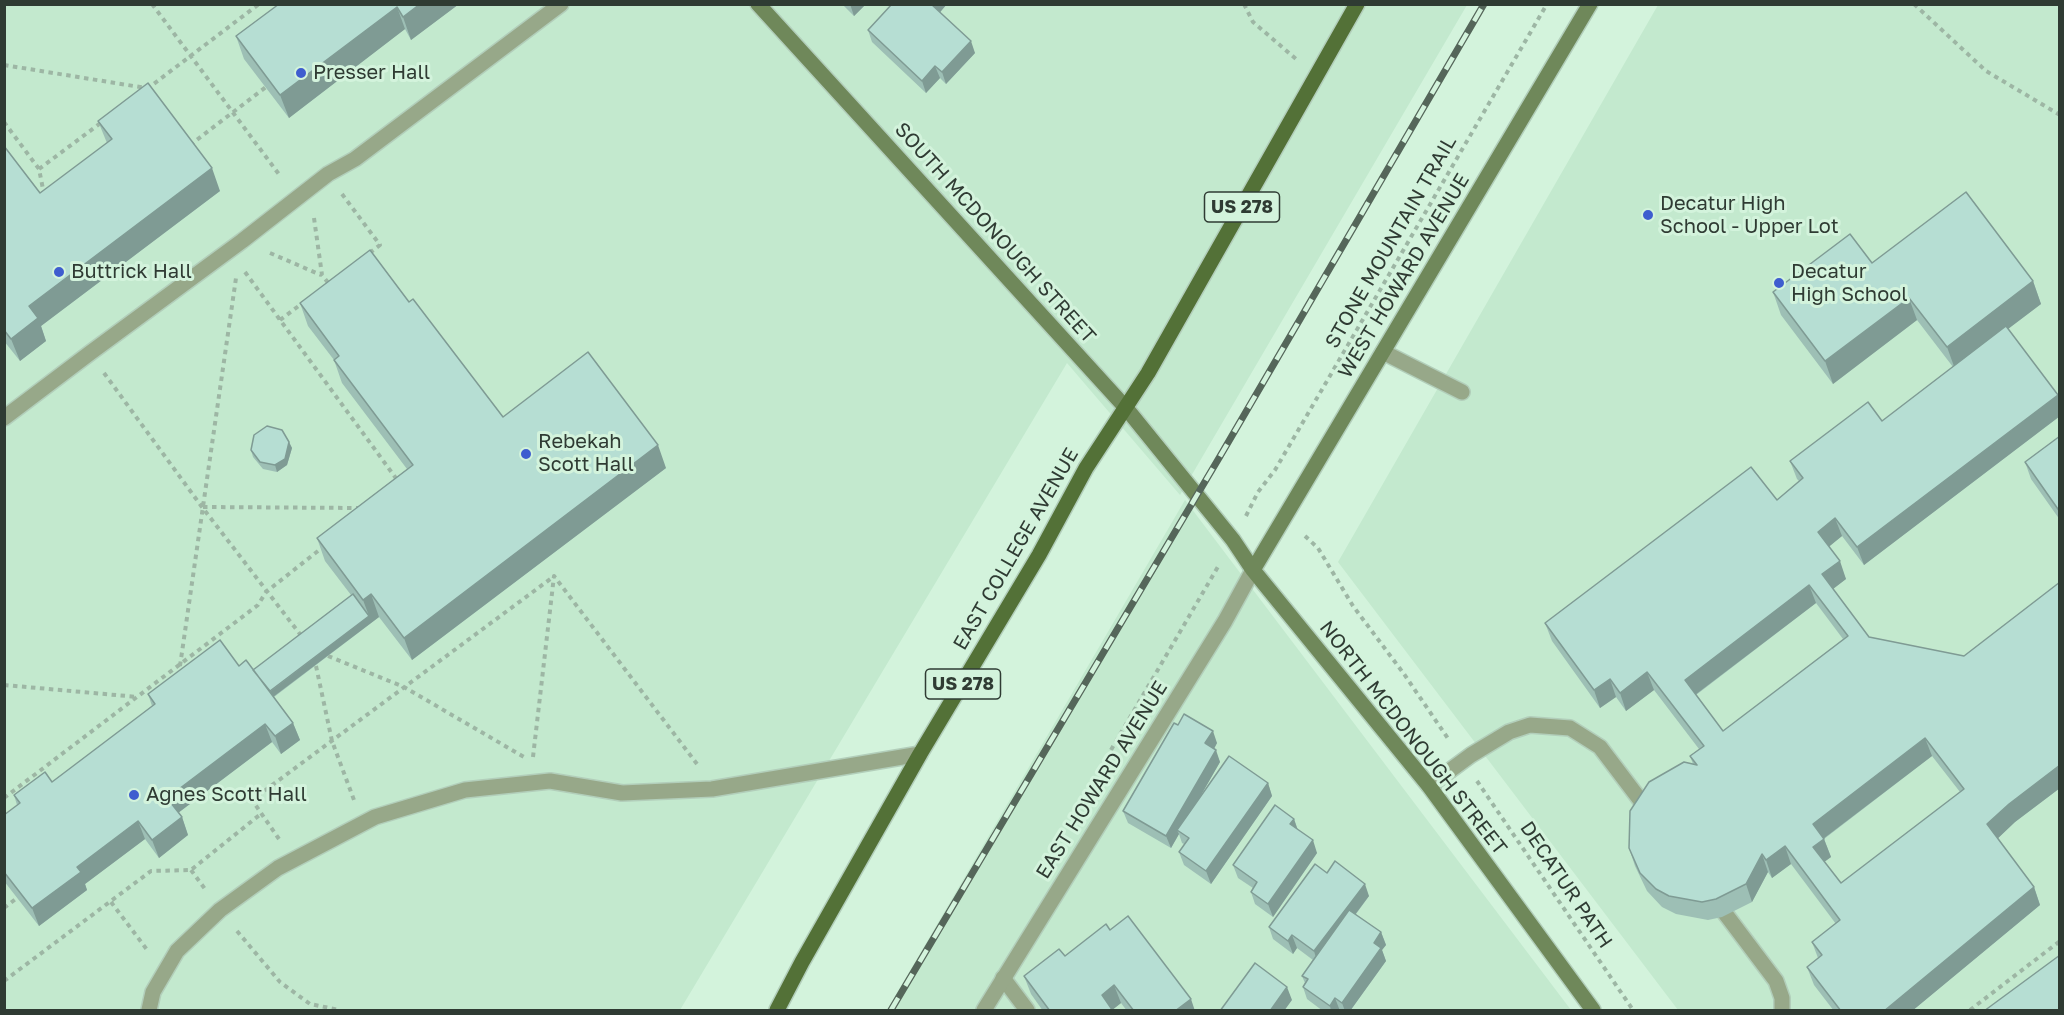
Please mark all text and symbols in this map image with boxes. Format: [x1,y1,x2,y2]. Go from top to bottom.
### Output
place label: Presser Hall [313,61,430,85]
marker: Presser Hall [294,66,308,80]
street label: SOUTH MCDONOUGH STREET [889,118,1101,348]
street label: STONE MOUNTAIN TRAIL [1320,131,1462,353]
street label: WEST HOWARD AVENUE [1333,169,1475,383]
road number: US 278 [1204,192,1280,222]
place label: Decatur High School - Upper Lot [1660,192,1839,239]
marker: Decatur High School - Upper Lot [1641,208,1655,222]
place label: Buttrick Hall [71,260,192,284]
place label: Decatur High School [1791,260,1908,307]
marker: Buttrick Hall [52,265,66,279]
marker: Decatur High School [1772,276,1786,290]
place label: Rebekah Scott Hall [538,430,634,477]
street label: EAST COLLEGE AVENUE [948,444,1084,654]
marker: Rebekah Scott Hall [519,447,533,461]
street label: NORTH MCDONOUGH STREET [1314,616,1512,860]
road number: US 278 [926,669,1000,699]
street label: EAST HOWARD AVENUE [1031,677,1173,883]
place label: Agnes Scott Hall [146,783,307,807]
marker: Agnes Scott Hall [127,788,141,802]
street label: DECATUR PATH [1515,817,1617,953]

